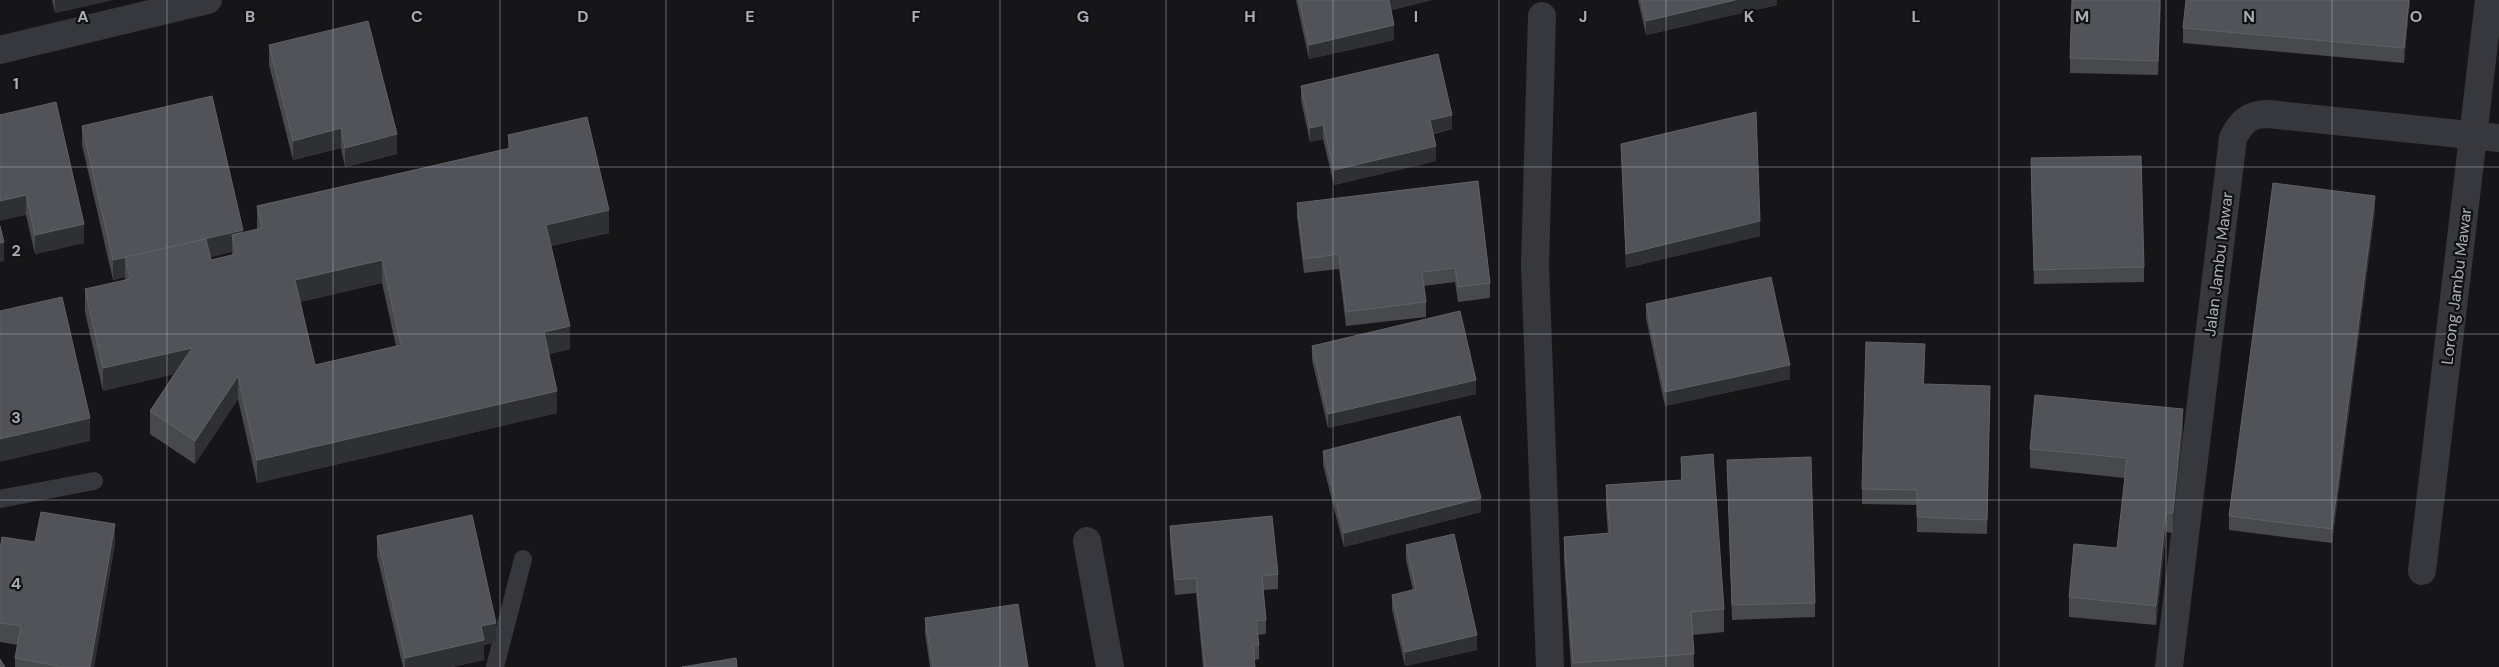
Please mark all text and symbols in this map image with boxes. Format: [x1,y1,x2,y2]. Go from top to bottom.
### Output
text: A [77,6,89,27]
text: B [245,6,255,27]
text: C [411,6,423,27]
text: D [577,6,589,27]
text: E [745,6,755,27]
text: F [912,6,921,27]
text: G [1077,6,1089,27]
text: H [1244,6,1256,27]
text: I [1414,6,1418,27]
text: J [1579,6,1587,27]
text: K [1744,6,1755,27]
text: L [1912,6,1921,27]
text: M [2075,6,2089,27]
text: N [2243,6,2255,27]
text: O [2410,6,2422,27]
text: 1 [13,73,19,94]
street label: Jalan Jambu Mawar [2199,191,2238,338]
street label: Lorong Jambu Mawar [2436,206,2477,366]
text: 2 [11,240,21,261]
text: 3 [11,407,21,428]
text: 4 [11,573,21,594]

